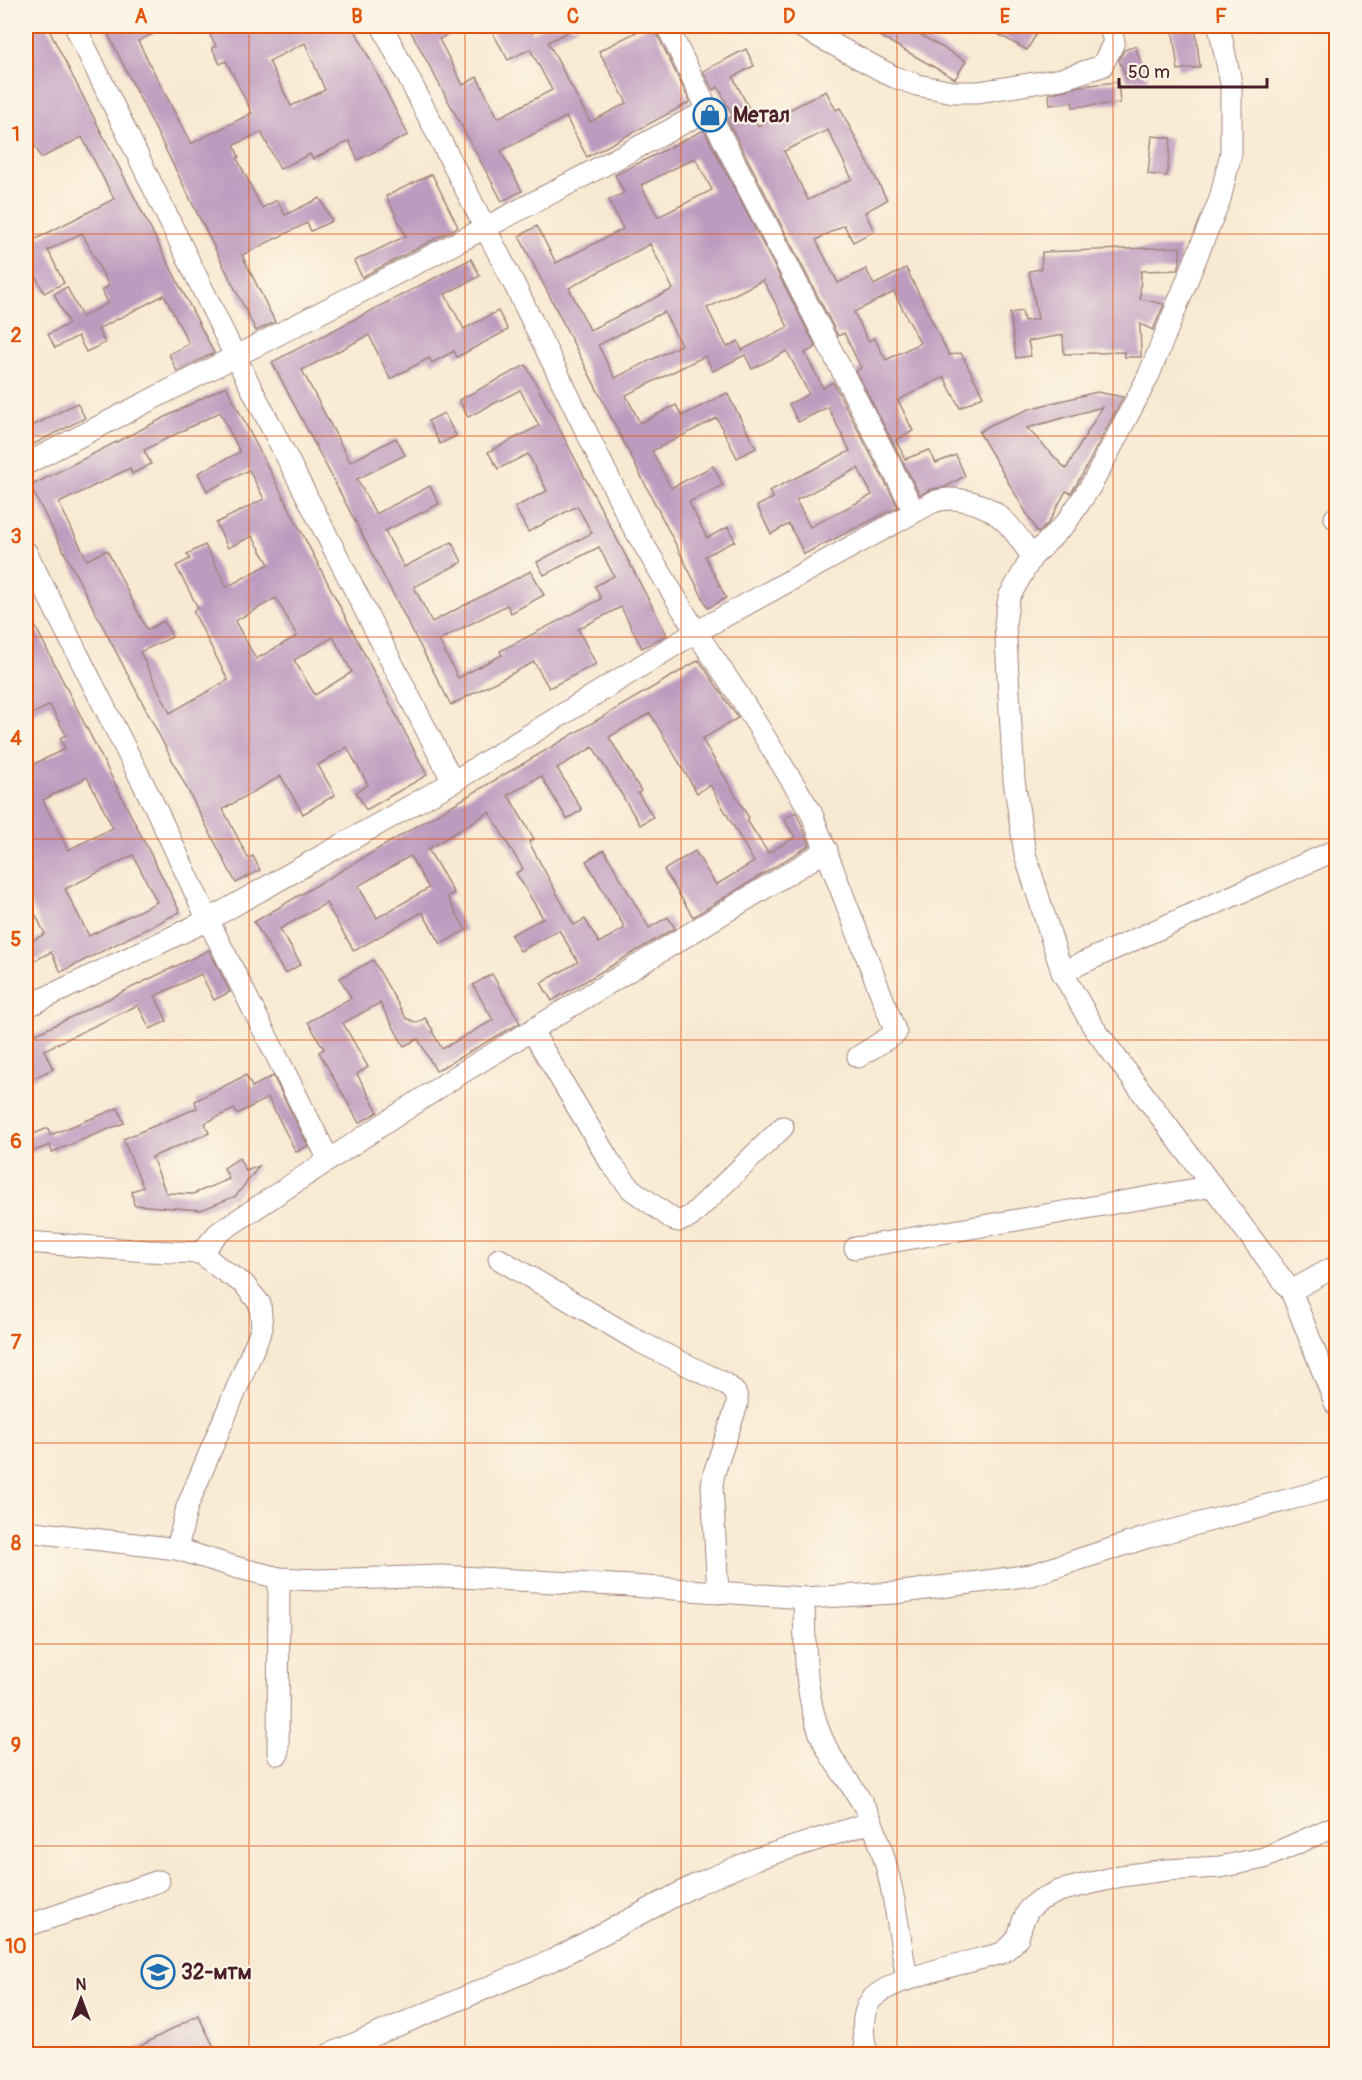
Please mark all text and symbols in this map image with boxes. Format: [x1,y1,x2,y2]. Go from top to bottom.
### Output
text: A [135,4,148,29]
text: B [351,4,363,29]
text: C [567,4,579,29]
text: D [783,4,796,29]
text: E [1000,4,1011,29]
text: F [1215,4,1227,29]
scale bar [1119,51,1268,89]
text: 50 m [1128,61,1170,84]
shop icon: Метал [692,97,728,133]
place label: Метал [733,102,790,129]
text: 1 [12,122,20,147]
text: 2 [10,323,22,348]
text: 3 [10,524,22,549]
text: 4 [10,726,22,751]
text: 5 [11,927,22,952]
text: 6 [10,1129,22,1154]
text: 7 [11,1330,22,1355]
text: 8 [11,1531,21,1556]
text: 9 [11,1733,21,1758]
text: 10 [5,1934,27,1959]
school or university icon: 32-мтм [140,1954,176,1990]
place label: 32-мтм [181,1959,252,1986]
north arrow [51,1969,111,2029]
text: N [76,1975,87,1995]

